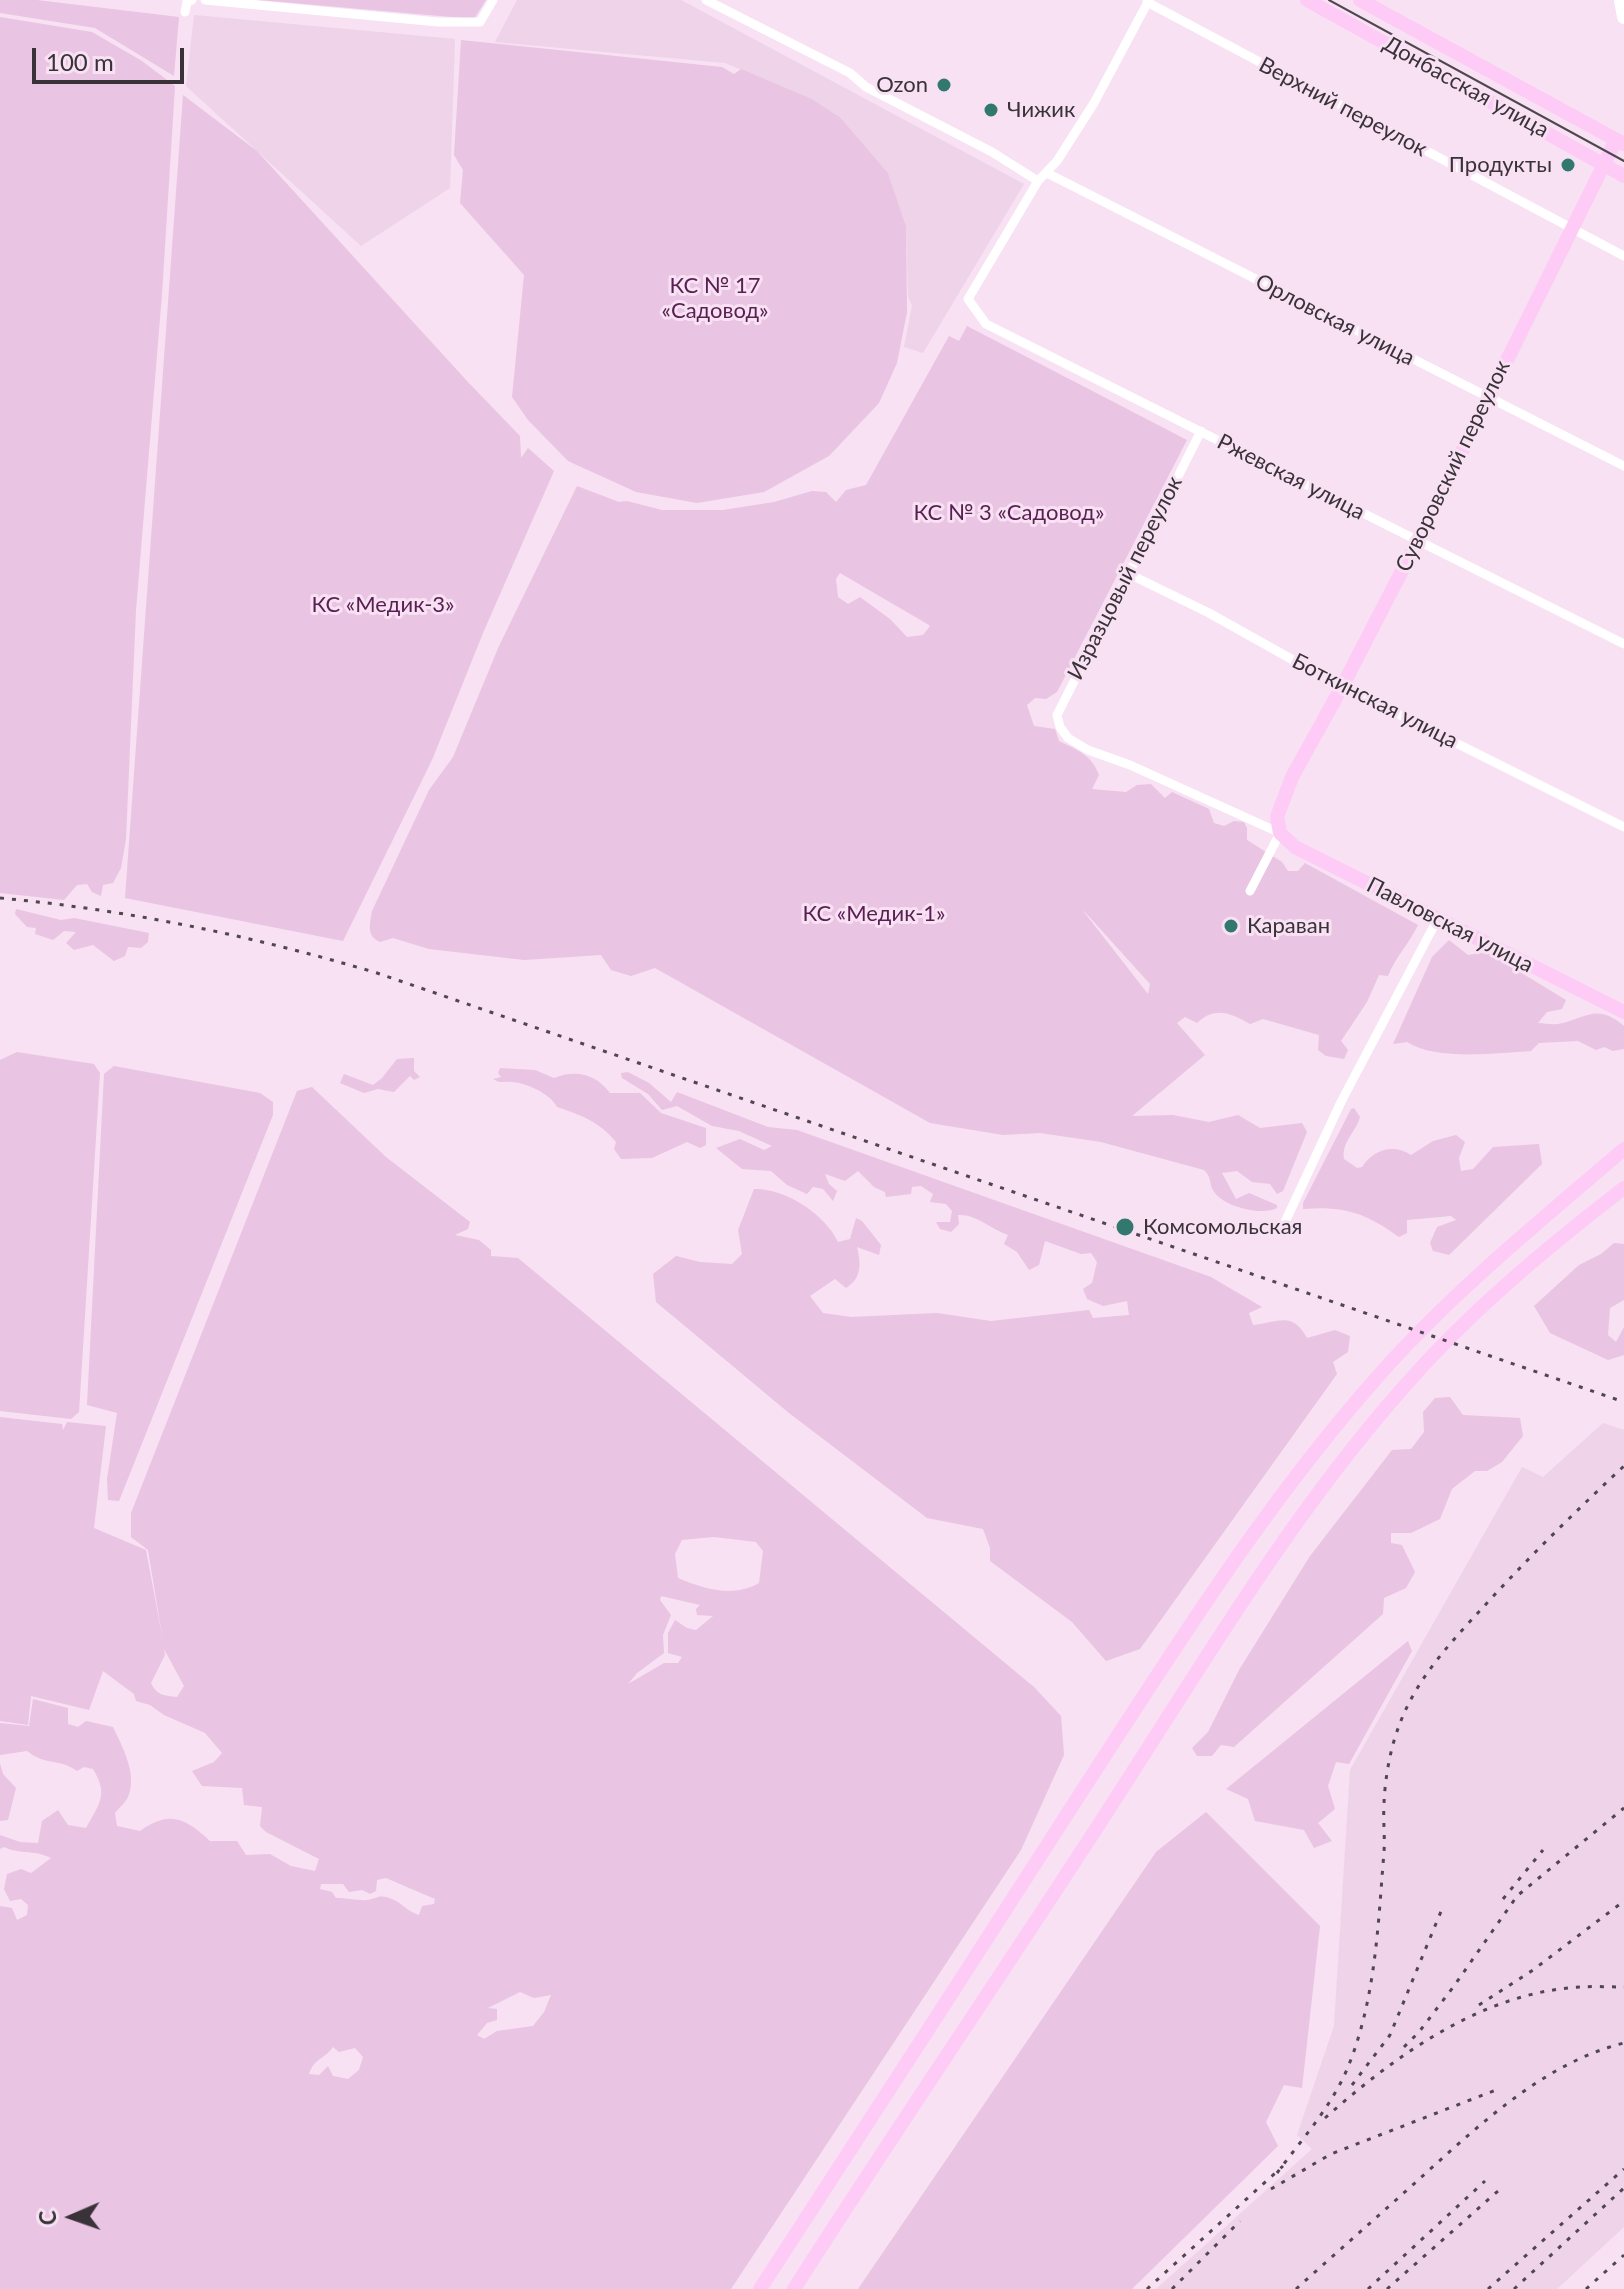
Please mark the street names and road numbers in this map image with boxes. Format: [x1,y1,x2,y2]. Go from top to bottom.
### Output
street label: Донбасская улица [1379,31,1553,143]
street label: Верхний переулок [1254,52,1432,162]
street label: Орловская улица [1251,269,1419,371]
street label: Суворовский переулок [1390,356,1516,576]
street label: Ржевская улица [1213,428,1369,526]
street label: Изразцовый переулок [1062,472,1188,684]
street label: Боткинская улица [1288,648,1462,754]
street label: Павловская улица [1362,872,1538,978]

